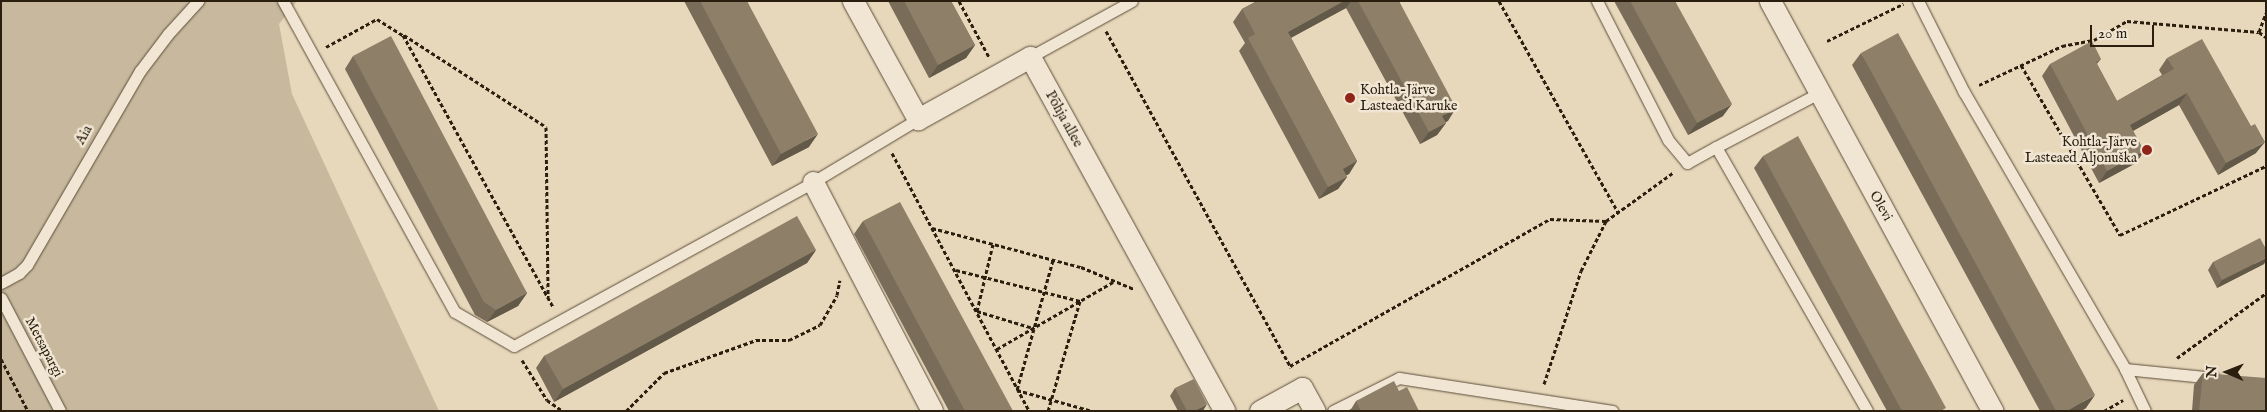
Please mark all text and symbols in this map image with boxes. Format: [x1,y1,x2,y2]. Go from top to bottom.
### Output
scale bar [2092,15,2156,47]
text: 20 m [2098,24,2127,43]
place label: Kohtla-Järve Lasteaed Karuke [1360,82,1458,114]
street label: Põhja allee [1042,88,1086,150]
marker: Kohtla-Järve Lasteaed Karuke [1344,92,1356,104]
street label: Aia [72,123,96,147]
place label: Kohtla-Järve Lasteaed Aljonuška [2025,134,2137,166]
marker: Kohtla-Järve Lasteaed Aljonuška [2141,144,2153,156]
street label: Olevi [1866,188,1896,224]
street label: Metsapargi [21,314,67,380]
north arrow [2202,347,2252,397]
text: N [2203,366,2221,378]

